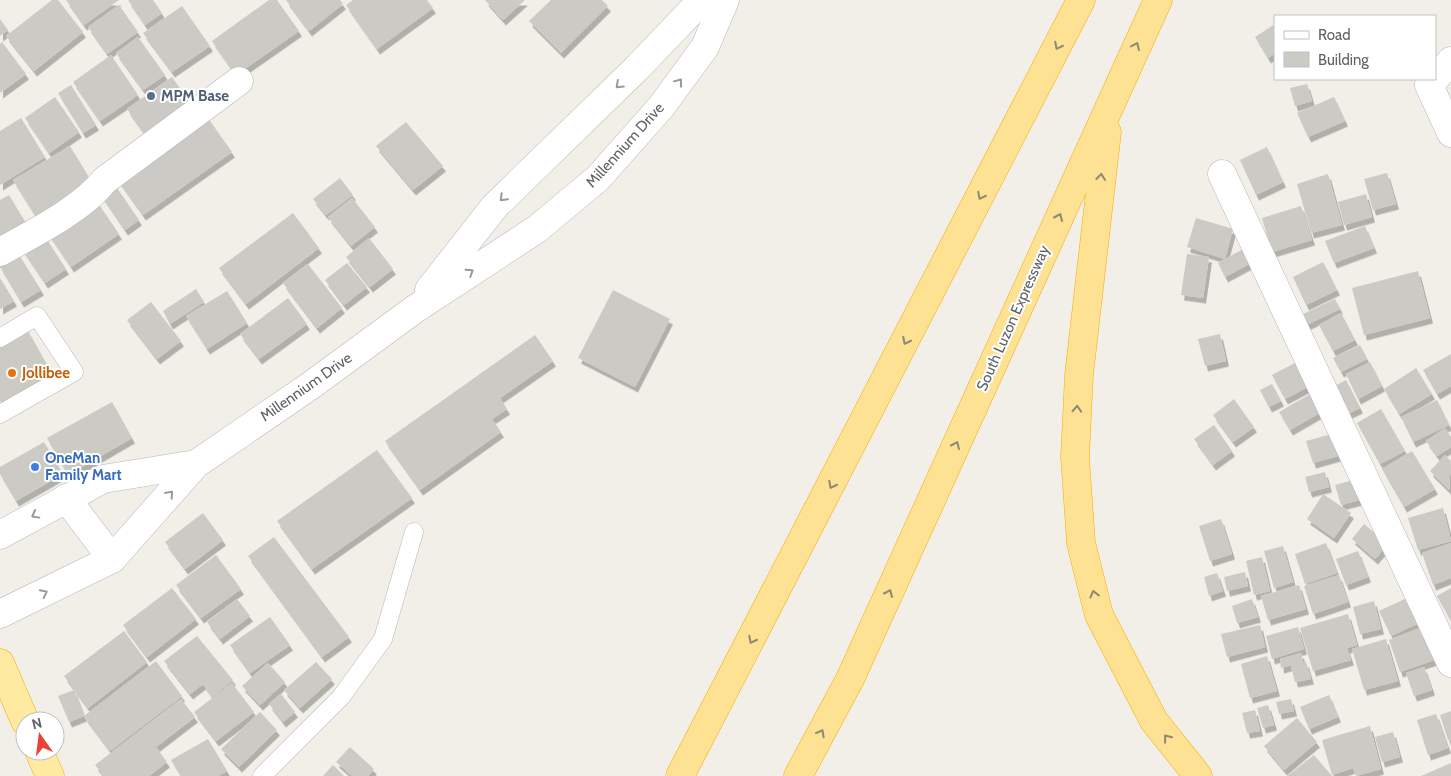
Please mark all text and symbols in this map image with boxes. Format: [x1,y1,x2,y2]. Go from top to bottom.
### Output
legend [1274,15,1436,80]
text: Road [1318,26,1351,44]
one-way arrow [1054,41,1064,50]
one-way arrow [1130,42,1140,51]
text: Building [1318,51,1369,69]
one-way arrow [673,78,682,88]
one-way arrow [616,79,625,88]
place label: MPM Base [161,87,229,105]
marker: MPM Base [145,90,157,102]
street label: Millennium Drive [582,99,668,191]
one-way arrow [1095,173,1106,181]
one-way arrow [977,191,987,200]
one-way arrow [500,193,509,202]
one-way arrow [1052,213,1063,222]
street label: South Luzon Expressway [973,242,1053,394]
one-way arrow [465,269,474,279]
one-way arrow [902,336,912,345]
street label: Millennium Drive [257,349,356,425]
place label: Jollibee [21,364,70,382]
marker: Jollibee [6,367,18,379]
one-way arrow [1072,404,1082,412]
one-way arrow [950,441,960,450]
place label: OneMan Family Mart [45,449,122,484]
marker: OneMan Family Mart [29,461,41,473]
one-way arrow [828,480,838,489]
one-way arrow [164,491,173,500]
one-way arrow [31,509,40,519]
one-way arrow [39,588,48,599]
one-way arrow [883,589,893,598]
one-way arrow [1089,589,1100,598]
one-way arrow [748,635,758,644]
north arrow [15,711,65,761]
text: N [30,713,44,733]
one-way arrow [814,729,824,738]
one-way arrow [1165,735,1173,744]

